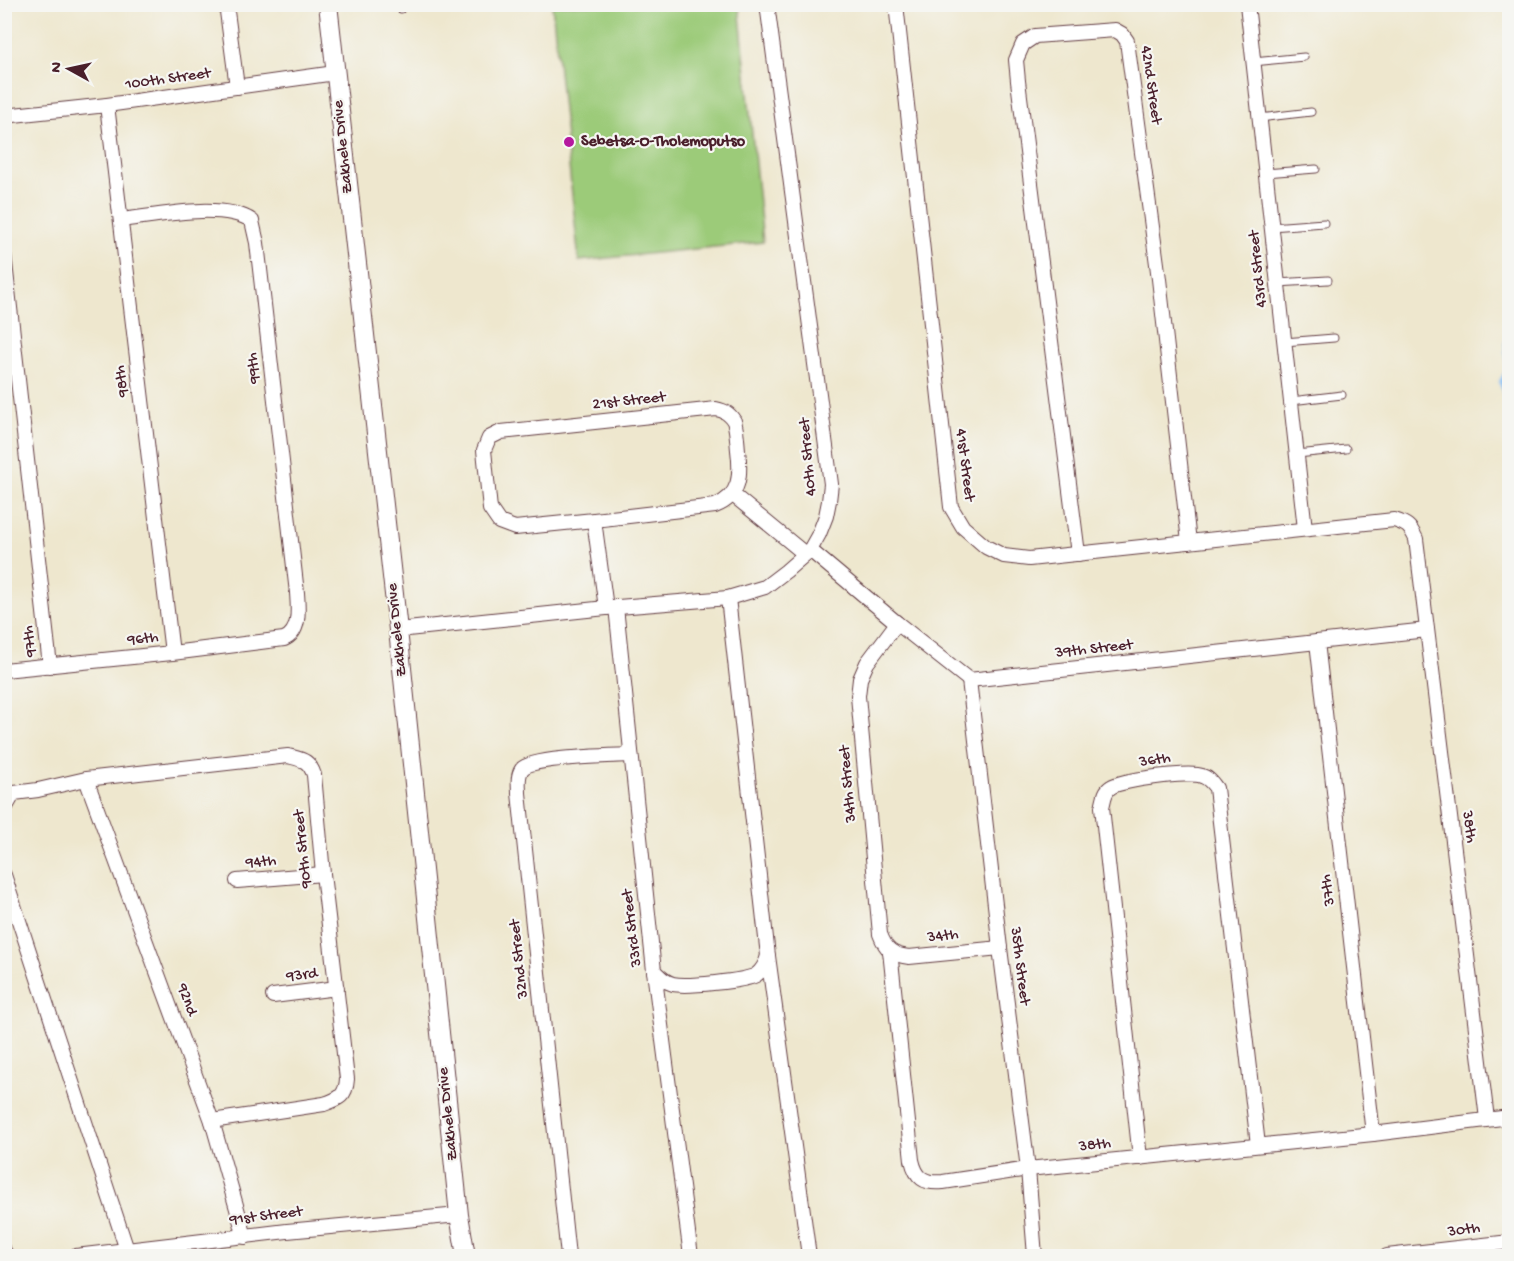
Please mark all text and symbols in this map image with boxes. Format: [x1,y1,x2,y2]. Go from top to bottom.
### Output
north arrow [39,39,99,99]
street label: 42nd Street [1135,45,1165,127]
text: N [47,60,68,74]
street label: 100th Street [123,64,213,96]
street label: Zakhele Drive [330,99,358,195]
place label: Sebetsa-O-Tholemoputso [581,133,746,152]
marker: Sebetsa-O-Tholemoputso [562,135,576,149]
street label: 43rd Street [1245,228,1272,308]
street label: 99th [244,351,266,385]
street label: 98th [112,364,134,399]
street label: 21st Street [592,389,668,415]
street label: 40th Street [796,416,822,497]
street label: 41st Street [950,428,978,504]
street label: Zakhele Drive [384,582,412,678]
street label: 97th [20,624,42,659]
street label: 96th [125,629,160,651]
street label: 39th Street [1053,636,1135,664]
street label: 34th Street [836,743,862,824]
street label: 36th [1137,749,1172,773]
street label: 90th Street [290,807,318,890]
street label: 38th [1456,809,1479,845]
street label: 94th [244,852,278,874]
street label: 37th [1318,873,1340,908]
street label: 33rd Street [619,887,647,969]
street label: 32nd Street [506,917,534,1001]
street label: 35th Street [1005,925,1033,1007]
street label: 34th [926,926,960,948]
street label: 93rd [284,964,320,987]
street label: 92nd [171,980,201,1020]
street label: Zakhele Drive [435,1066,463,1162]
street label: 38th [1077,1135,1112,1157]
street label: 91st Street [227,1203,305,1231]
street label: 30th [1446,1220,1482,1243]

